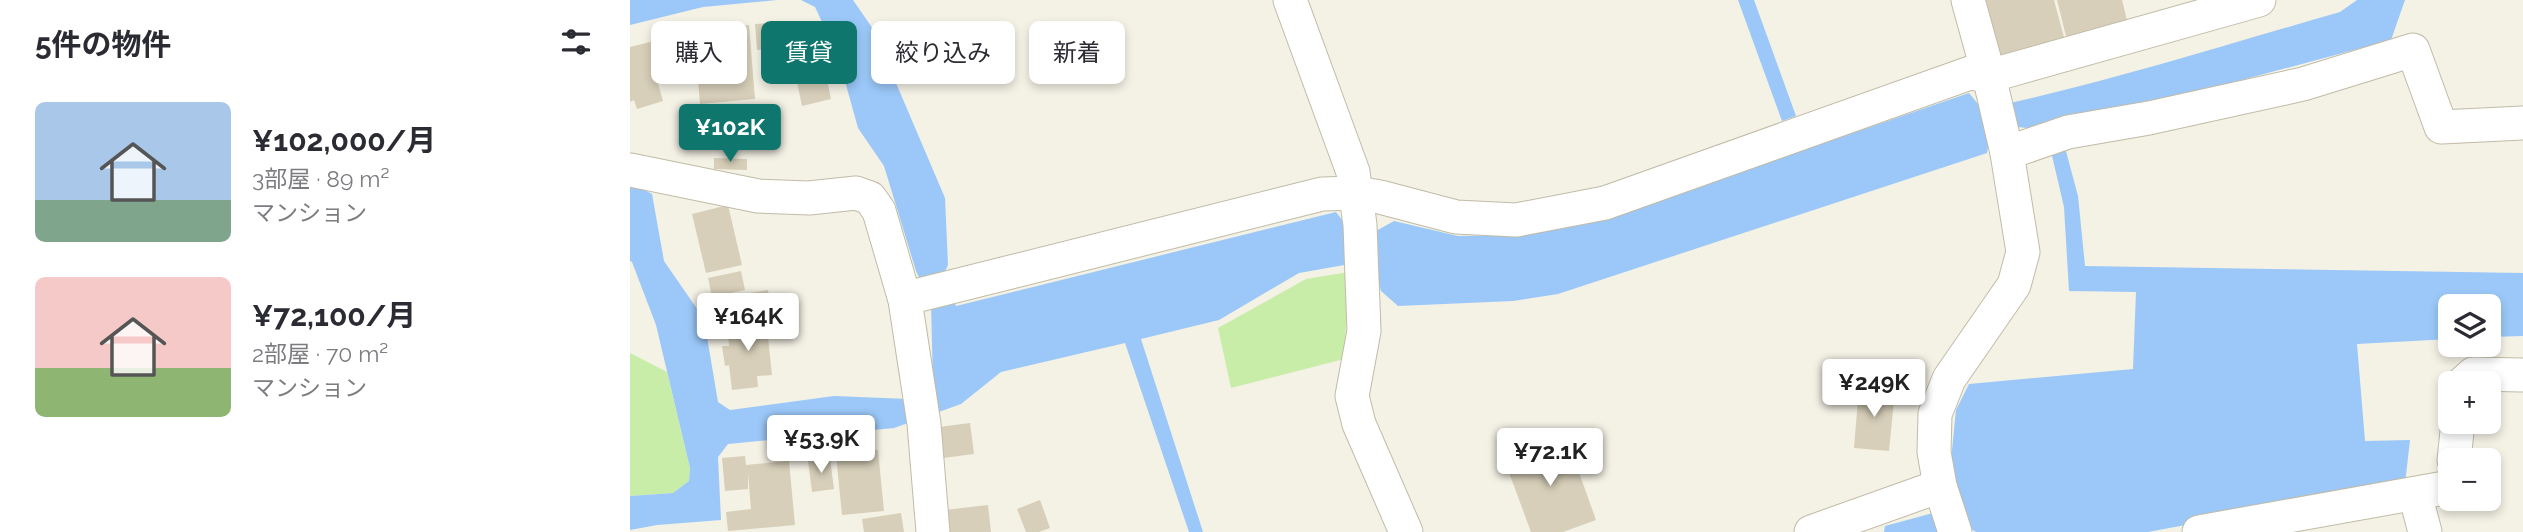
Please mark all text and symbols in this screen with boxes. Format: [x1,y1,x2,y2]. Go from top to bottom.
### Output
chip: 購入 [651,21,747,84]
chip: 賃貸 [761,21,857,84]
chip: 絞り込み [871,21,1015,84]
chip: 新着 [1029,21,1125,84]
icon: filters [557,23,595,61]
text: 5件の物件 [35,27,172,62]
pin: ¥102K [681,104,779,164]
text: ¥102K [695,113,765,140]
text: ¥102,000/月 [252,123,436,158]
icon: home [91,130,175,214]
text: 3部屋 · 89 m² [252,165,389,192]
text: マンション [252,199,367,226]
pin: ¥164K [699,294,797,353]
map controls [2438,294,2501,511]
button: layers [2438,294,2501,357]
text: ¥72,100/月 [252,298,416,333]
text: ¥164K [713,302,783,329]
icon: home [91,305,175,389]
text: 2部屋 · 70 m² [252,340,388,367]
pin: ¥249K [1825,360,1923,419]
text: ¥249K [1838,368,1910,395]
button: + [2438,371,2501,434]
text: マンション [252,374,367,401]
pin: ¥53.9K [764,416,878,475]
text: ¥53.9K [783,424,859,451]
pin: ¥72.1K [1493,428,1607,488]
text: ¥72.1K [1513,437,1587,464]
button: − [2438,448,2501,511]

